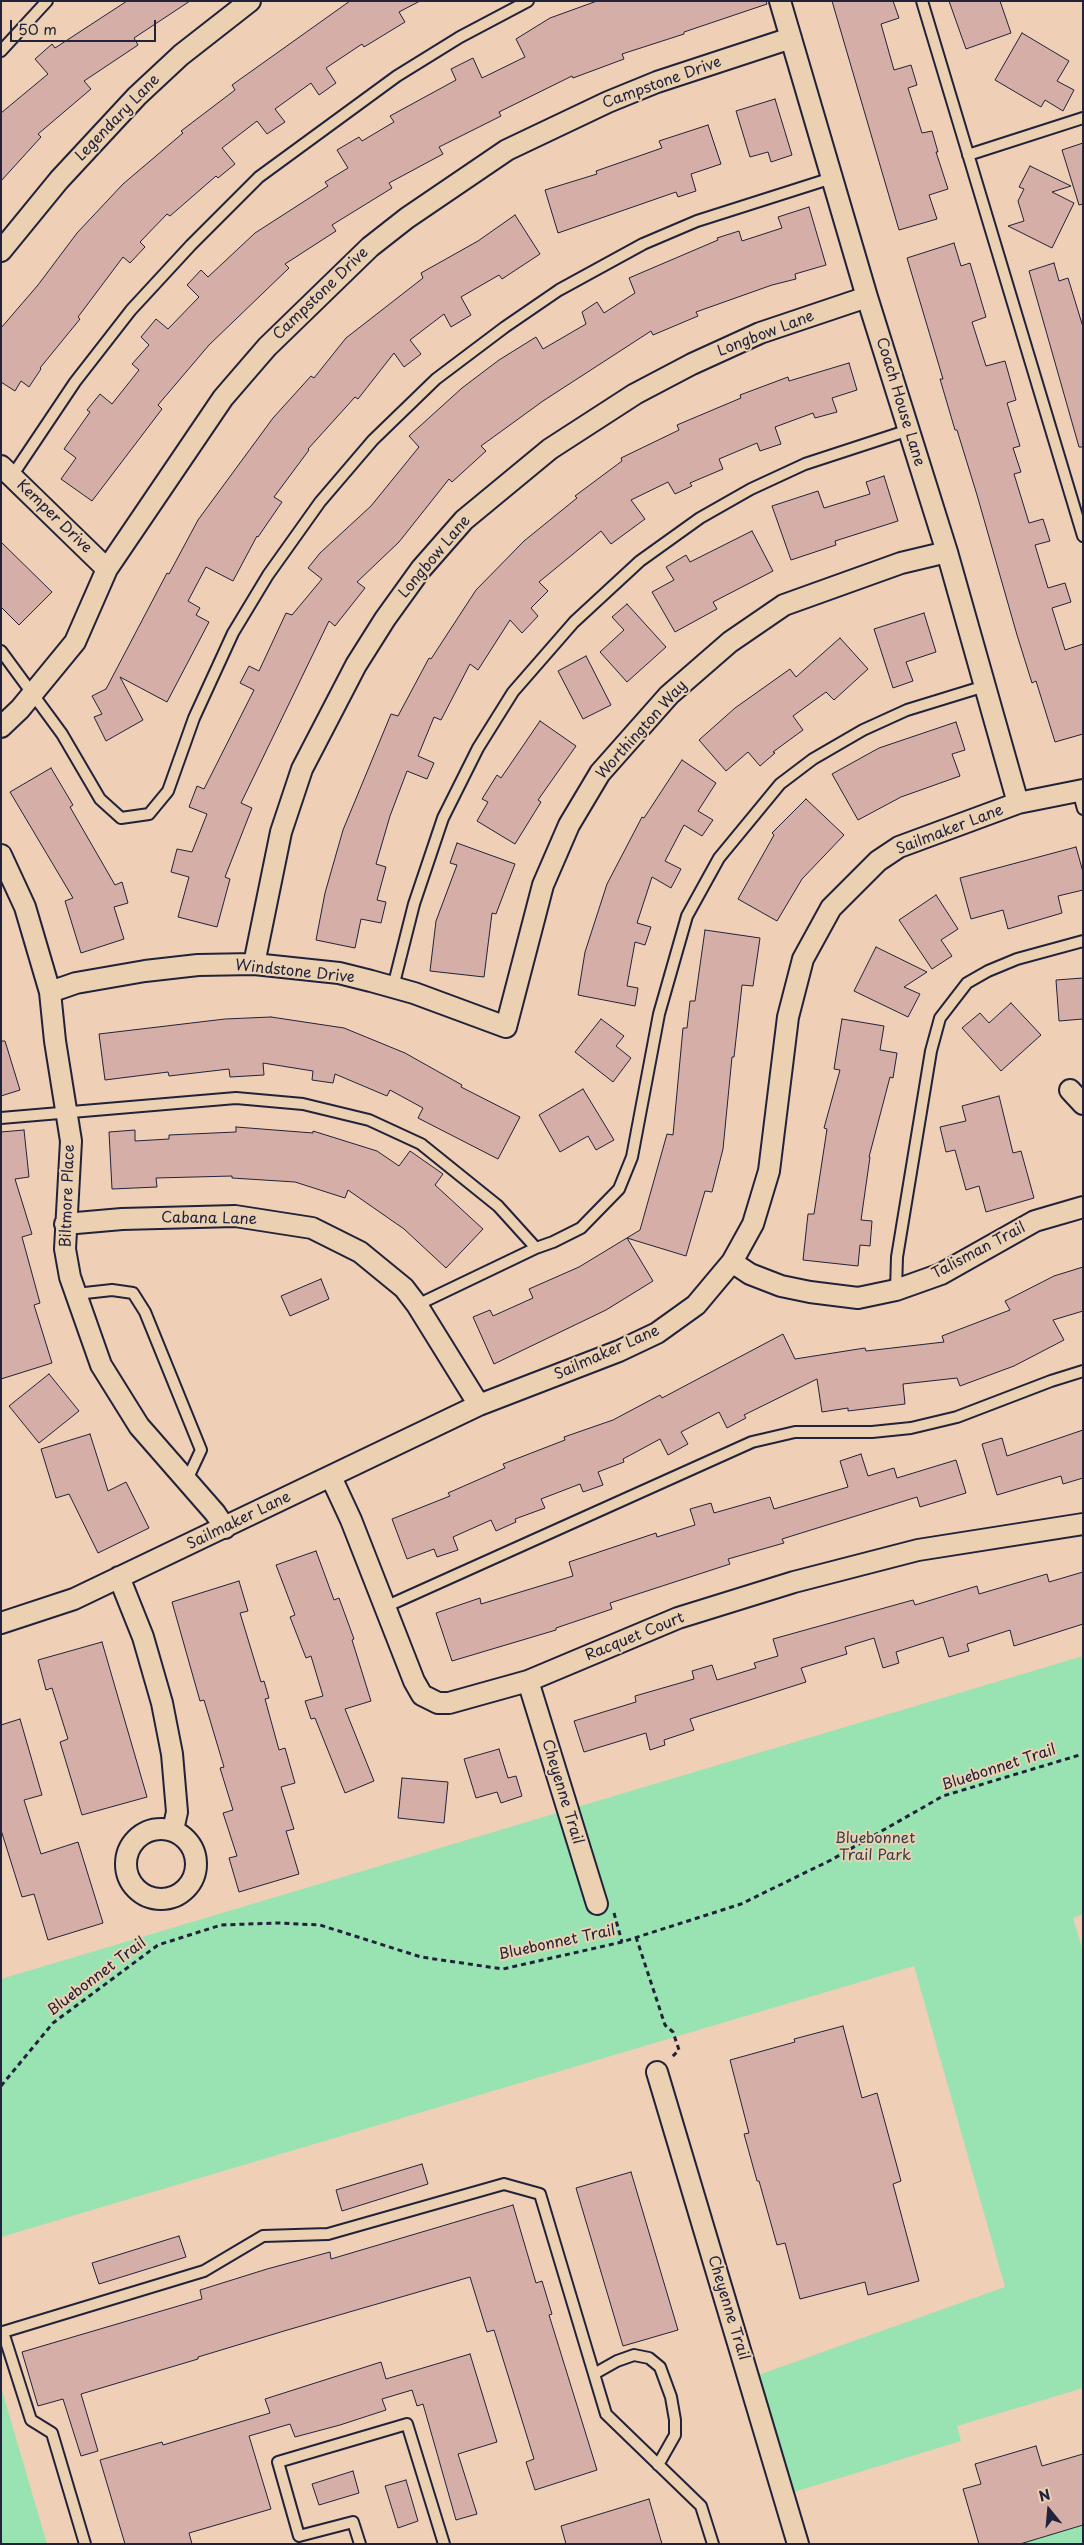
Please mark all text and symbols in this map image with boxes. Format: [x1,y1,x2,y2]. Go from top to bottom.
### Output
scale bar [12,10,159,42]
text: 50 m [18,17,57,40]
street label: Campstone Drive [600,53,724,113]
street label: Legendary Lane [72,71,164,165]
street label: Campstone Drive [270,244,372,344]
street label: Longbow Lane [715,307,817,361]
street label: Coach House Lane [872,335,928,469]
street label: Kemper Drive [13,477,95,557]
street label: Longbow Lane [395,512,475,602]
street label: Worthington Way [593,677,691,783]
street label: Sailmaker Lane [894,801,1006,859]
street label: Windstone Drive [234,957,356,987]
street label: Biltmore Place [57,1144,79,1248]
street label: Cabana Lane [161,1209,257,1229]
street label: Talisman Trail [929,1219,1029,1283]
street label: Sailmaker Lane [552,1322,662,1384]
street label: Sailmaker Lane [184,1488,294,1554]
street label: Racquet Court [583,1609,687,1665]
street label: Cheyenne Trail [537,1737,587,1847]
street label: Bluebonnet Trail [940,1741,1058,1795]
park label: Bluebonnet Trail Park [835,1830,915,1865]
street label: Bluebonnet Trail [497,1922,617,1964]
street label: Bluebonnet Trail [44,1934,150,2020]
street label: Cheyenne Trail [703,2253,753,2363]
text: N [1036,2484,1053,2507]
north arrow [1024,2485,1074,2535]

